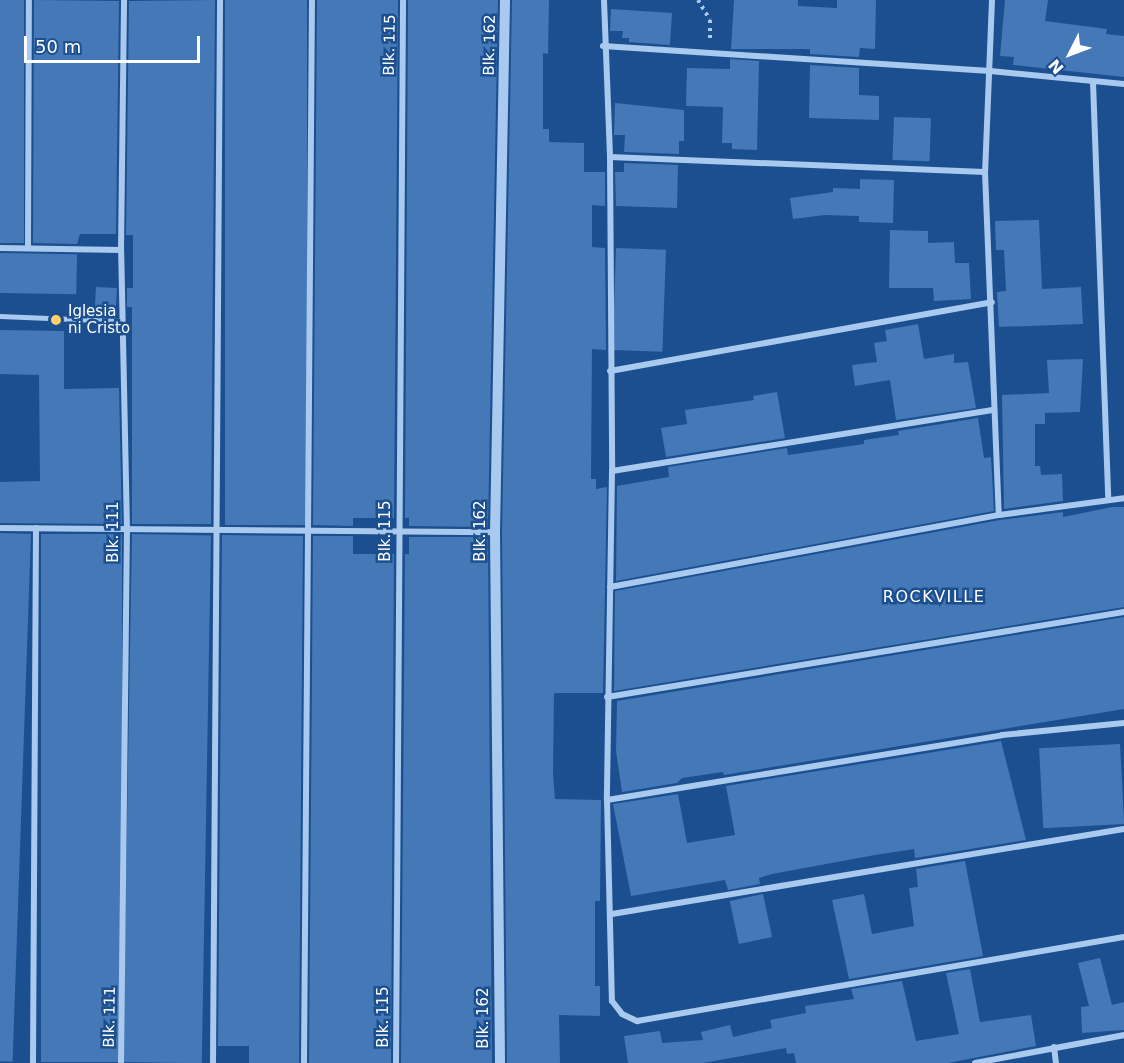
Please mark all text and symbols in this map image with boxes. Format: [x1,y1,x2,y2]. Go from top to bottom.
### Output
street label: Blk. 115 [380,14,400,76]
street label: Blk. 162 [480,14,500,76]
scale bar [27,24,202,62]
north arrow [1040,24,1100,84]
text: 50 m [35,36,81,57]
text: N [1045,55,1068,78]
place label: Iglesia ni Cristo [68,302,130,337]
marker: Iglesia ni Cristo [49,313,63,327]
street label: Blk. 115 [377,500,395,562]
street label: Blk. 162 [472,500,490,562]
street label: Blk. 111 [105,501,123,563]
district label: ROCKVILLE [883,587,985,607]
street label: Blk. 111 [100,986,120,1048]
street label: Blk. 115 [375,986,393,1048]
street label: Blk. 162 [475,987,493,1049]

